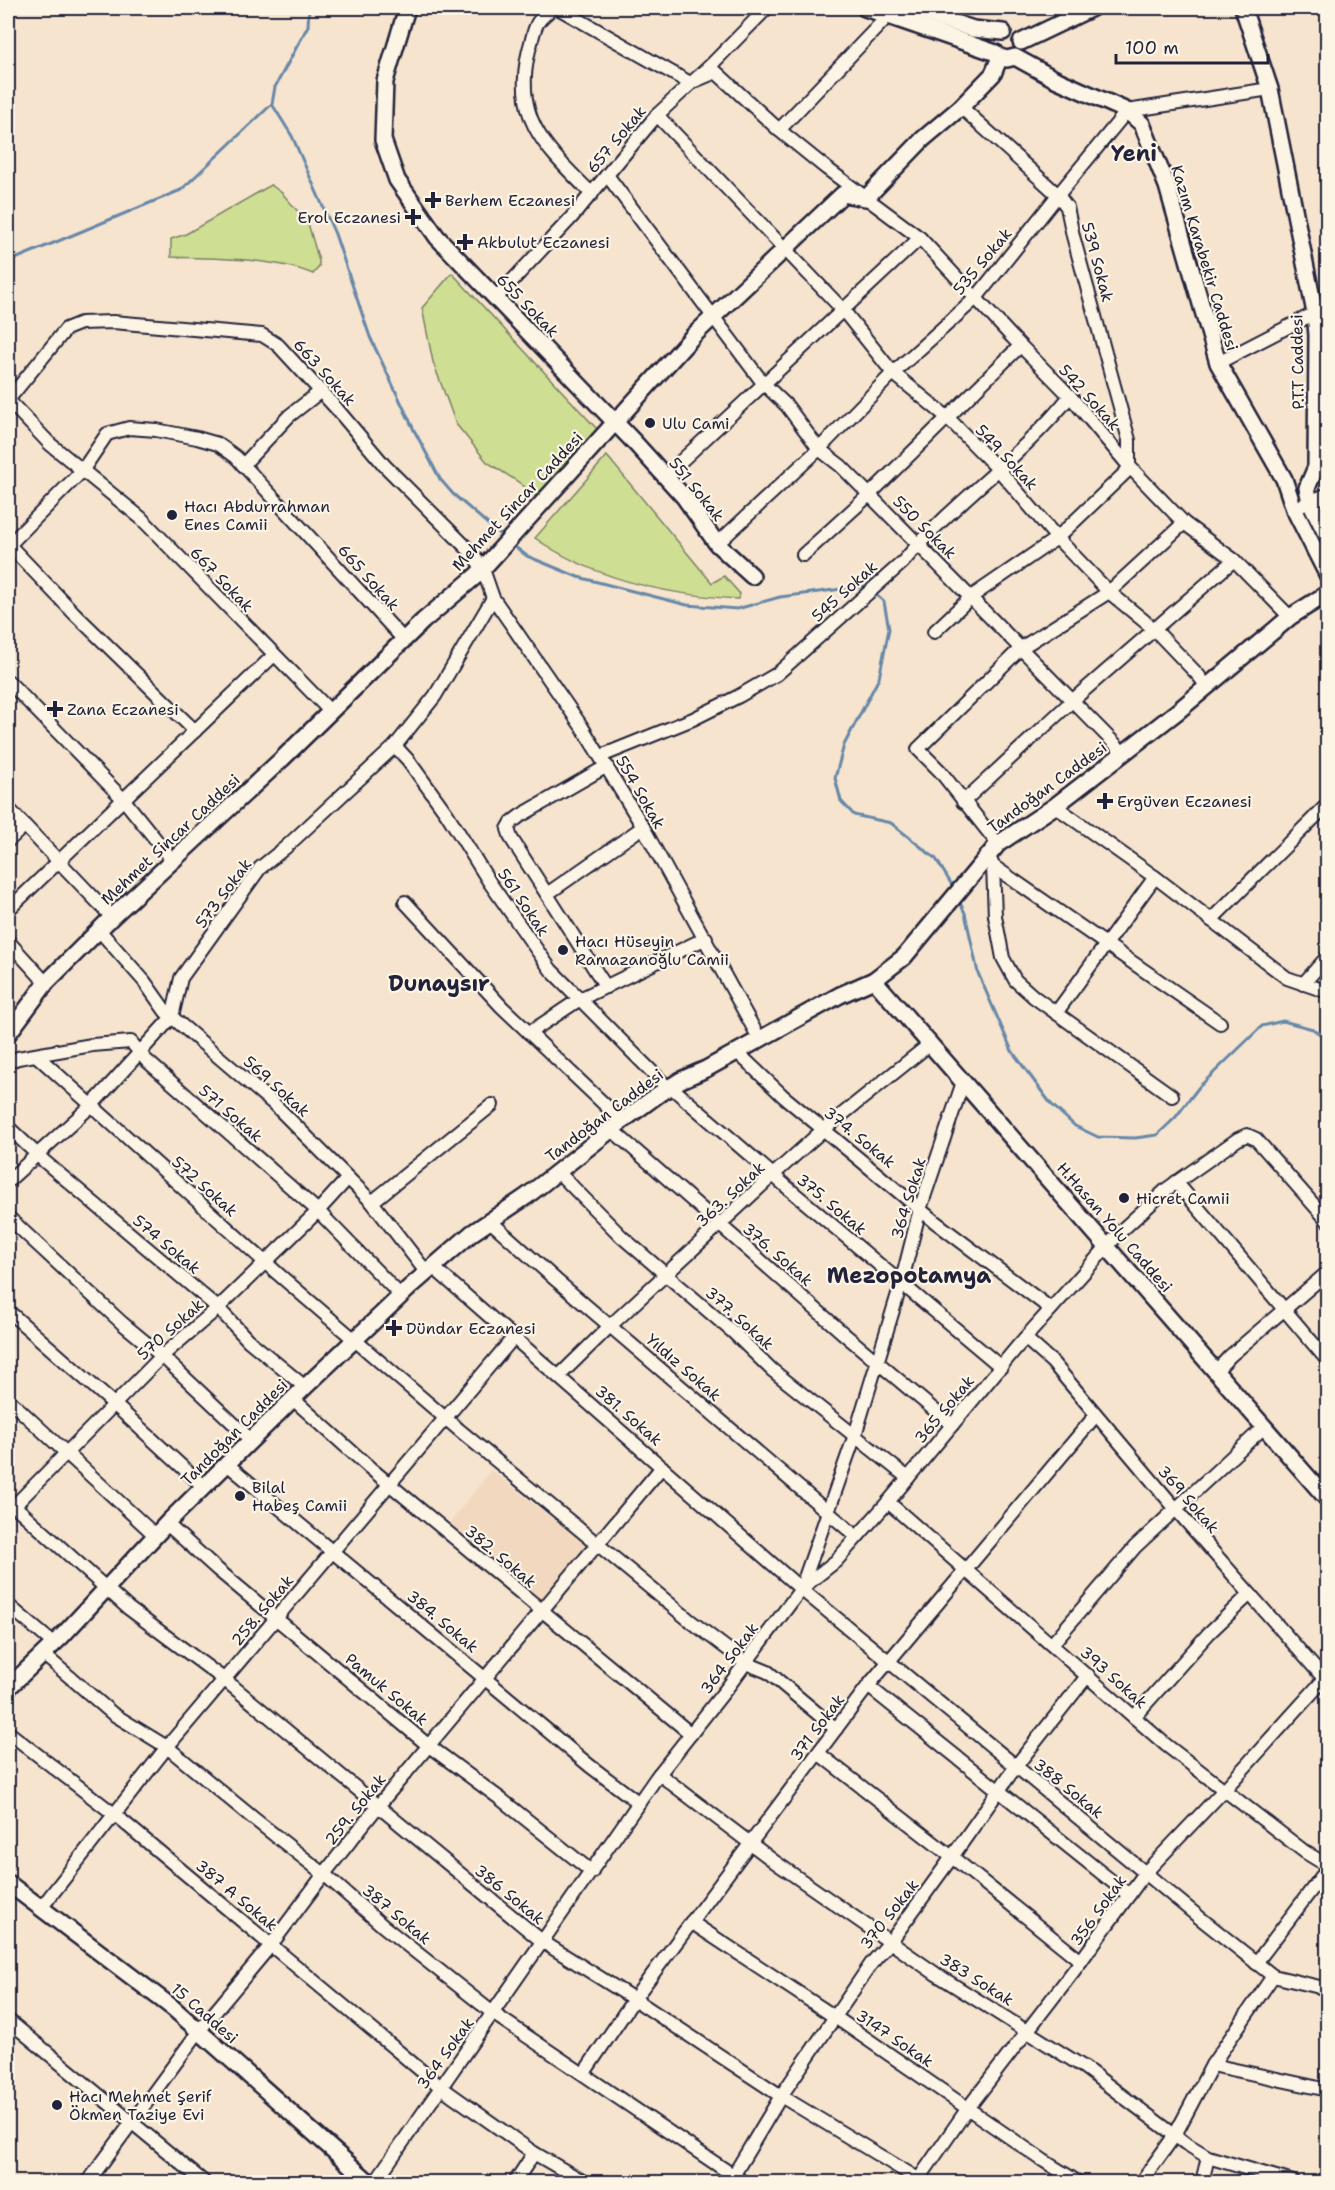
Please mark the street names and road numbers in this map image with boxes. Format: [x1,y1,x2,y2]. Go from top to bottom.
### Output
street label: 657 Sokak [582,101,651,178]
street label: Kazım Karabekir Caddesi [1166,163,1243,354]
street label: 539 Sokak [1077,220,1118,305]
street label: 535 Sokak [948,223,1016,299]
street label: 655 Sokak [492,269,563,342]
street label: P.T.T Caddesi [1286,314,1309,410]
street label: 663 Sokak [289,334,360,410]
street label: 542 Sokak [1054,360,1125,435]
street label: 549 Sokak [971,420,1043,495]
street label: Mehmet Sincar Caddesi [447,427,587,575]
street label: 551 Sokak [664,453,729,526]
street label: 550 Sokak [888,491,961,564]
street label: 665 Sokak [333,540,404,615]
street label: 667 Sokak [185,542,258,616]
street label: 545 Sokak [807,556,882,626]
street label: Tandoğan Caddesi [983,737,1111,838]
street label: 554 Sokak [611,752,670,833]
street label: Mehmet Sincar Caddesi [96,769,244,909]
street label: 573 Sokak [190,854,256,932]
street label: 561 Sokak [493,864,554,940]
street label: 569 Sokak [239,1051,314,1122]
street label: Tandoğan Caddesi [541,1064,668,1167]
street label: 571 Sokak [195,1080,267,1147]
street label: 374. Sokak [820,1102,900,1173]
street label: 572 Sokak [167,1151,242,1221]
street label: 364 Sokak [886,1155,931,1241]
street label: 363. Sokak [691,1157,769,1232]
street label: H.Hasan Yolu Caddesi [1052,1158,1177,1297]
street label: 375. Sokak [792,1169,871,1240]
street label: 574 Sokak [128,1210,205,1279]
street label: 376. Sokak [738,1218,817,1291]
street label: 377. Sokak [701,1282,778,1355]
street label: 570 Sokak [133,1294,208,1365]
street label: Yıldız Sokak [642,1329,726,1406]
street label: 365 Sokak [910,1371,979,1448]
street label: Tandoğan Caddesi [176,1374,292,1490]
street label: 381. Sokak [591,1380,667,1450]
street label: 369 Sokak [1153,1461,1224,1538]
street label: 382. Sokak [461,1520,541,1592]
street label: 258. Sokak [227,1571,298,1650]
street label: 384. Sokak [403,1585,483,1657]
street label: 364 Sokak [696,1618,763,1698]
street label: 393 Sokak [1076,1642,1152,1713]
street label: Pamuk Sokak [341,1649,432,1730]
street label: 371 Sokak [785,1690,849,1765]
street label: 388 Sokak [1029,1754,1108,1823]
street label: 259. Sokak [320,1769,391,1849]
street label: 387 A Sokak [191,1855,282,1936]
street label: 386 Sokak [470,1860,549,1929]
street label: 356 Sokak [1066,1871,1131,1950]
street label: 370 Sokak [855,1875,923,1954]
street label: 387 Sokak [358,1879,435,1949]
street label: 383 Sokak [936,1948,1018,2011]
street label: 15 Caddesi [167,1979,243,2048]
street label: 3147 Sokak [852,2005,938,2072]
street label: 364 Sokak [412,2013,479,2094]

